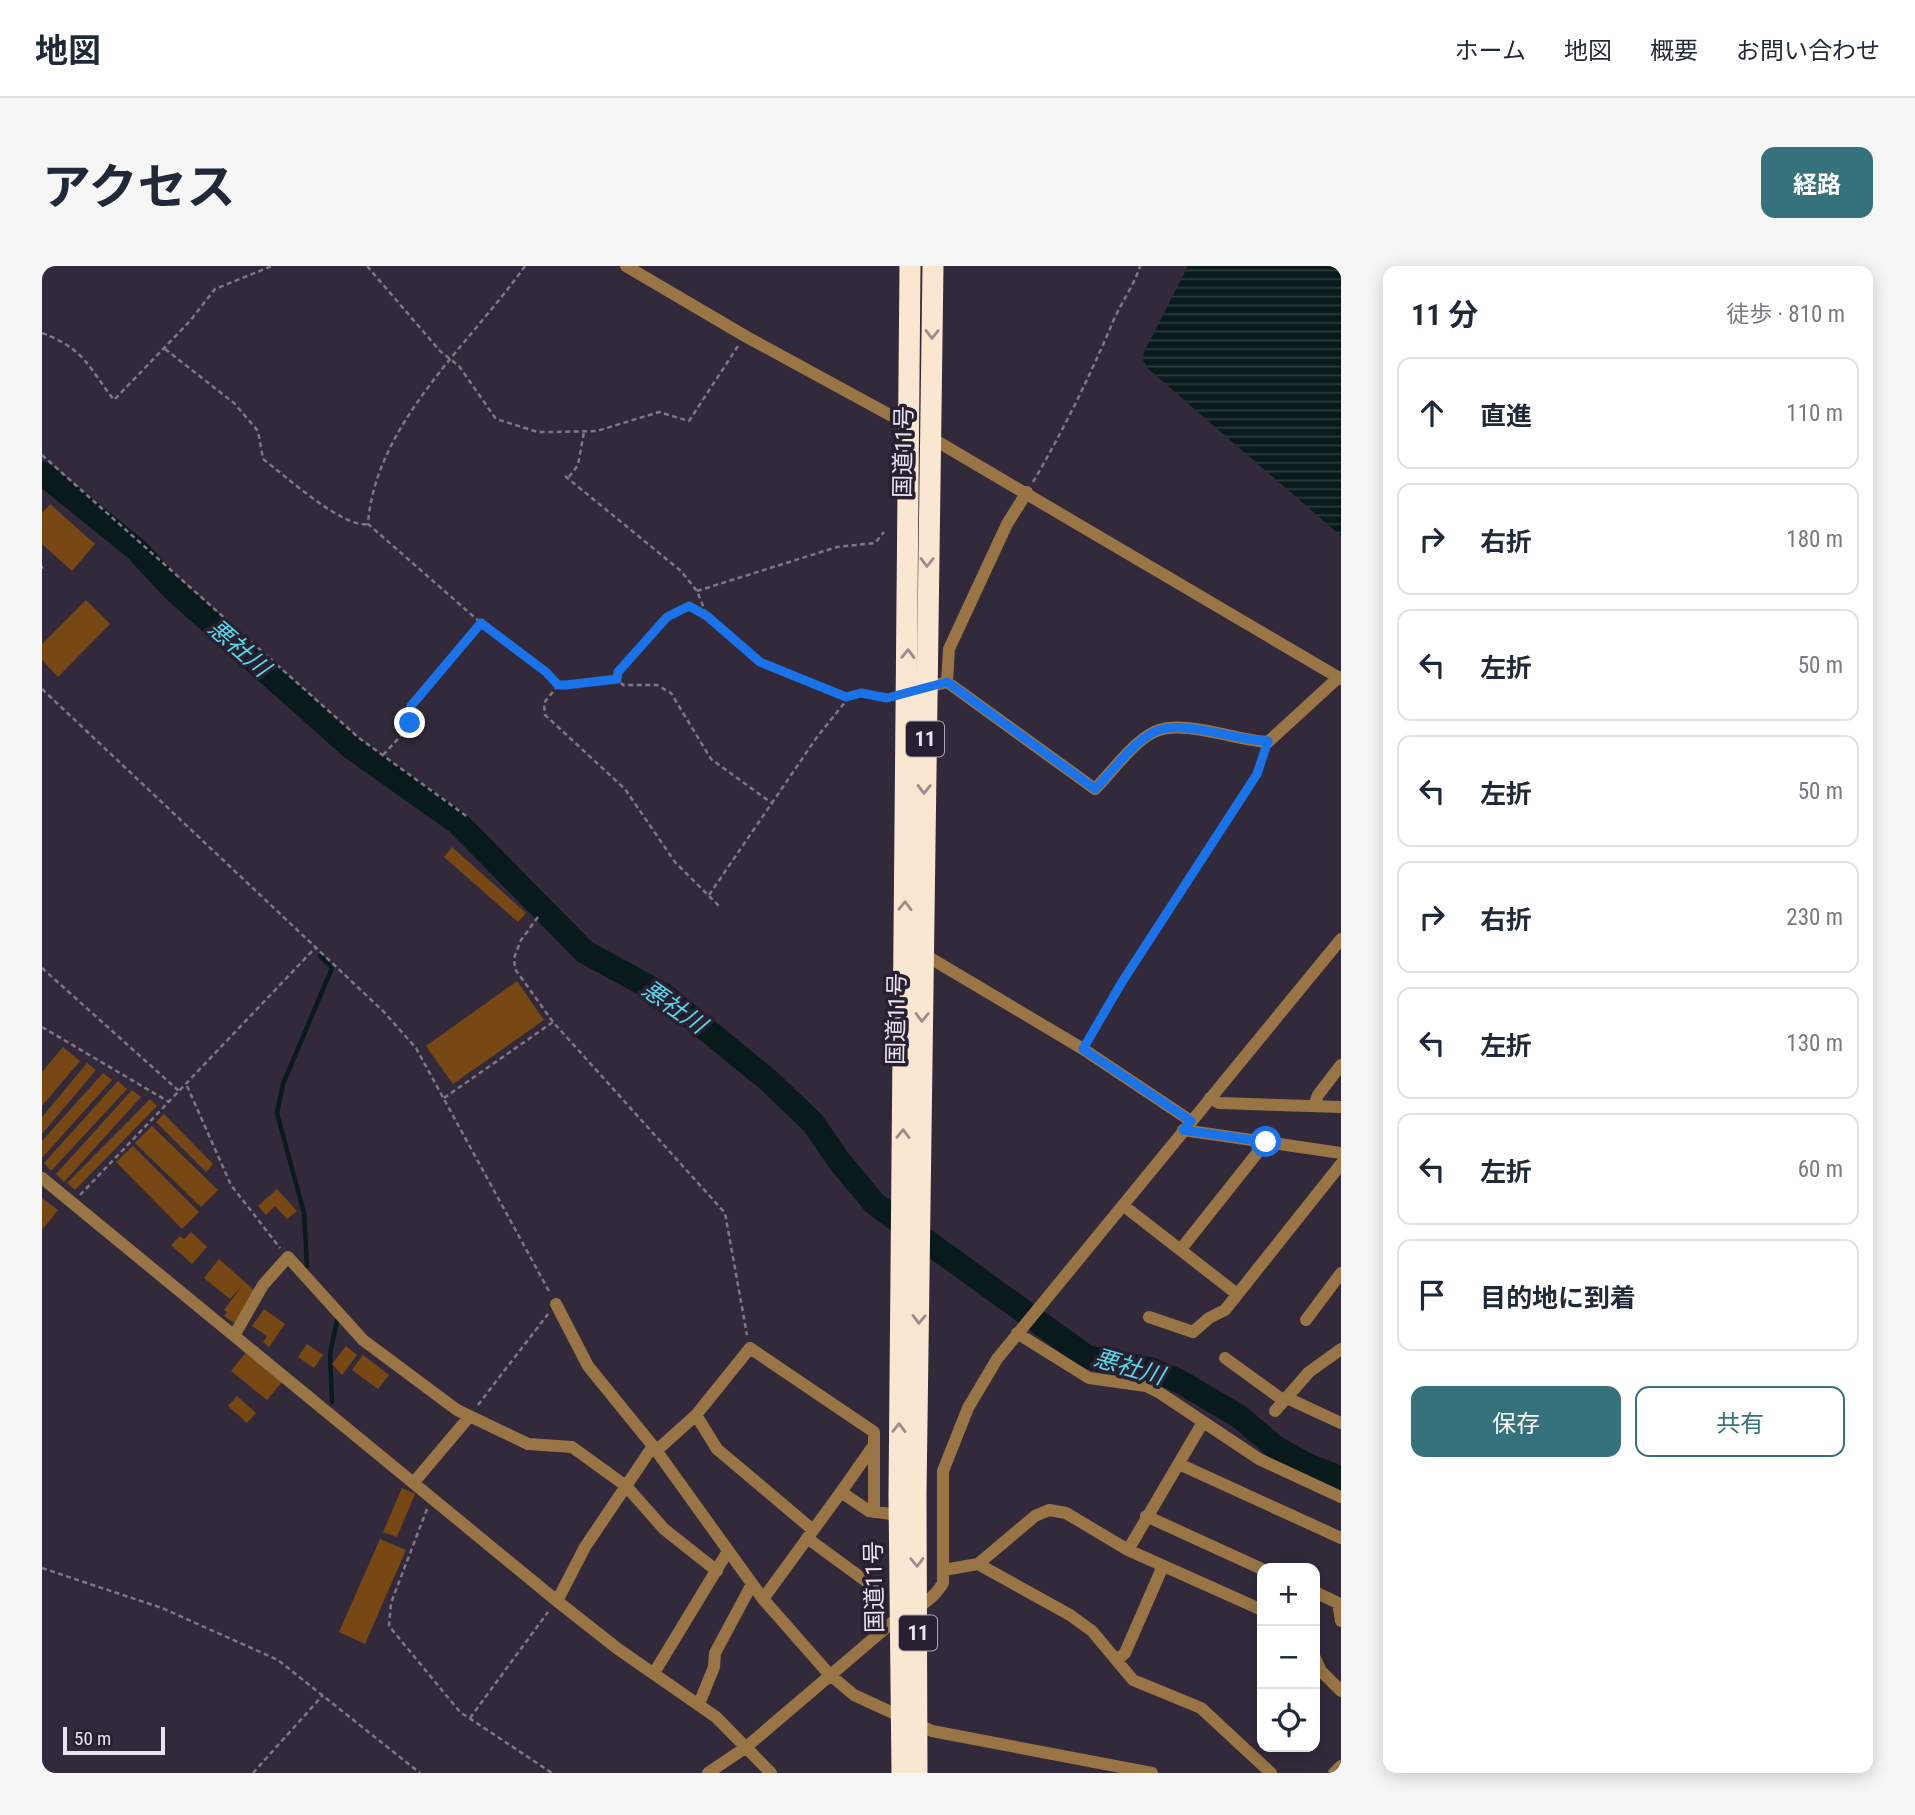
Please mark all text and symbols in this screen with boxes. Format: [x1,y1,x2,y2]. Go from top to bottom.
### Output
text: 地図 [35,31,101,70]
text: ホーム [1455,37,1526,65]
text: 地図 [1564,37,1612,65]
text: 概要 [1650,37,1698,65]
text: お問い合わせ [1736,37,1880,65]
button: 経路 [1761,147,1873,218]
text: アクセス [42,159,236,216]
text: 11 分 [1411,297,1478,332]
text: 徒歩 · 810 m [1726,301,1845,328]
one-way arrow [924,329,939,340]
icon: ahead [1413,394,1451,432]
text: 110 m [1786,400,1843,427]
text: 直進 [1480,401,1532,431]
street label: 国道11号 [889,406,918,498]
icon: right [1413,520,1451,558]
text: 180 m [1786,526,1843,553]
text: 右折 [1480,527,1532,557]
one-way arrow [919,557,935,567]
water label: 悪社川 [203,614,278,684]
icon: left [1413,646,1451,684]
one-way arrow [900,649,916,659]
text: 50 m [1798,652,1843,679]
text: 左折 [1480,653,1532,683]
route end [394,707,425,738]
road number: 11 [906,722,944,756]
icon: left [1413,772,1451,810]
text: 50 m [1798,778,1843,805]
text: 左折 [1480,779,1532,809]
one-way arrow [917,784,932,795]
icon: right [1413,898,1451,936]
one-way arrow [897,901,913,911]
text: 230 m [1786,904,1843,931]
text: 右折 [1480,905,1532,935]
street label: 国道11号 [882,973,911,1065]
water label: 悪社川 [636,975,714,1041]
one-way arrow [914,1012,930,1022]
icon: left [1413,1024,1451,1062]
text: 130 m [1786,1030,1843,1057]
text: 左折 [1480,1031,1532,1061]
route start [1250,1126,1281,1157]
one-way arrow [895,1128,911,1139]
icon: left [1413,1150,1451,1188]
text: 60 m [1798,1156,1843,1183]
text: 左折 [1480,1157,1532,1187]
icon: arrive [1413,1276,1451,1314]
text: 目的地に到着 [1480,1283,1636,1313]
one-way arrow [911,1313,926,1324]
water label: 悪社川 [1091,1344,1170,1391]
button: 保存 [1411,1386,1621,1457]
button: 共有 [1635,1386,1845,1457]
one-way arrow [891,1422,907,1433]
street label: 国道11号 [860,1541,889,1633]
one-way arrow [909,1557,925,1568]
map controls [1257,1563,1320,1752]
button: + [1257,1563,1320,1626]
road number: 11 [899,1616,937,1650]
button: − [1257,1626,1320,1689]
button: locate [1257,1689,1320,1752]
scale bar [63,1724,164,1756]
text: 50 m [74,1727,111,1750]

